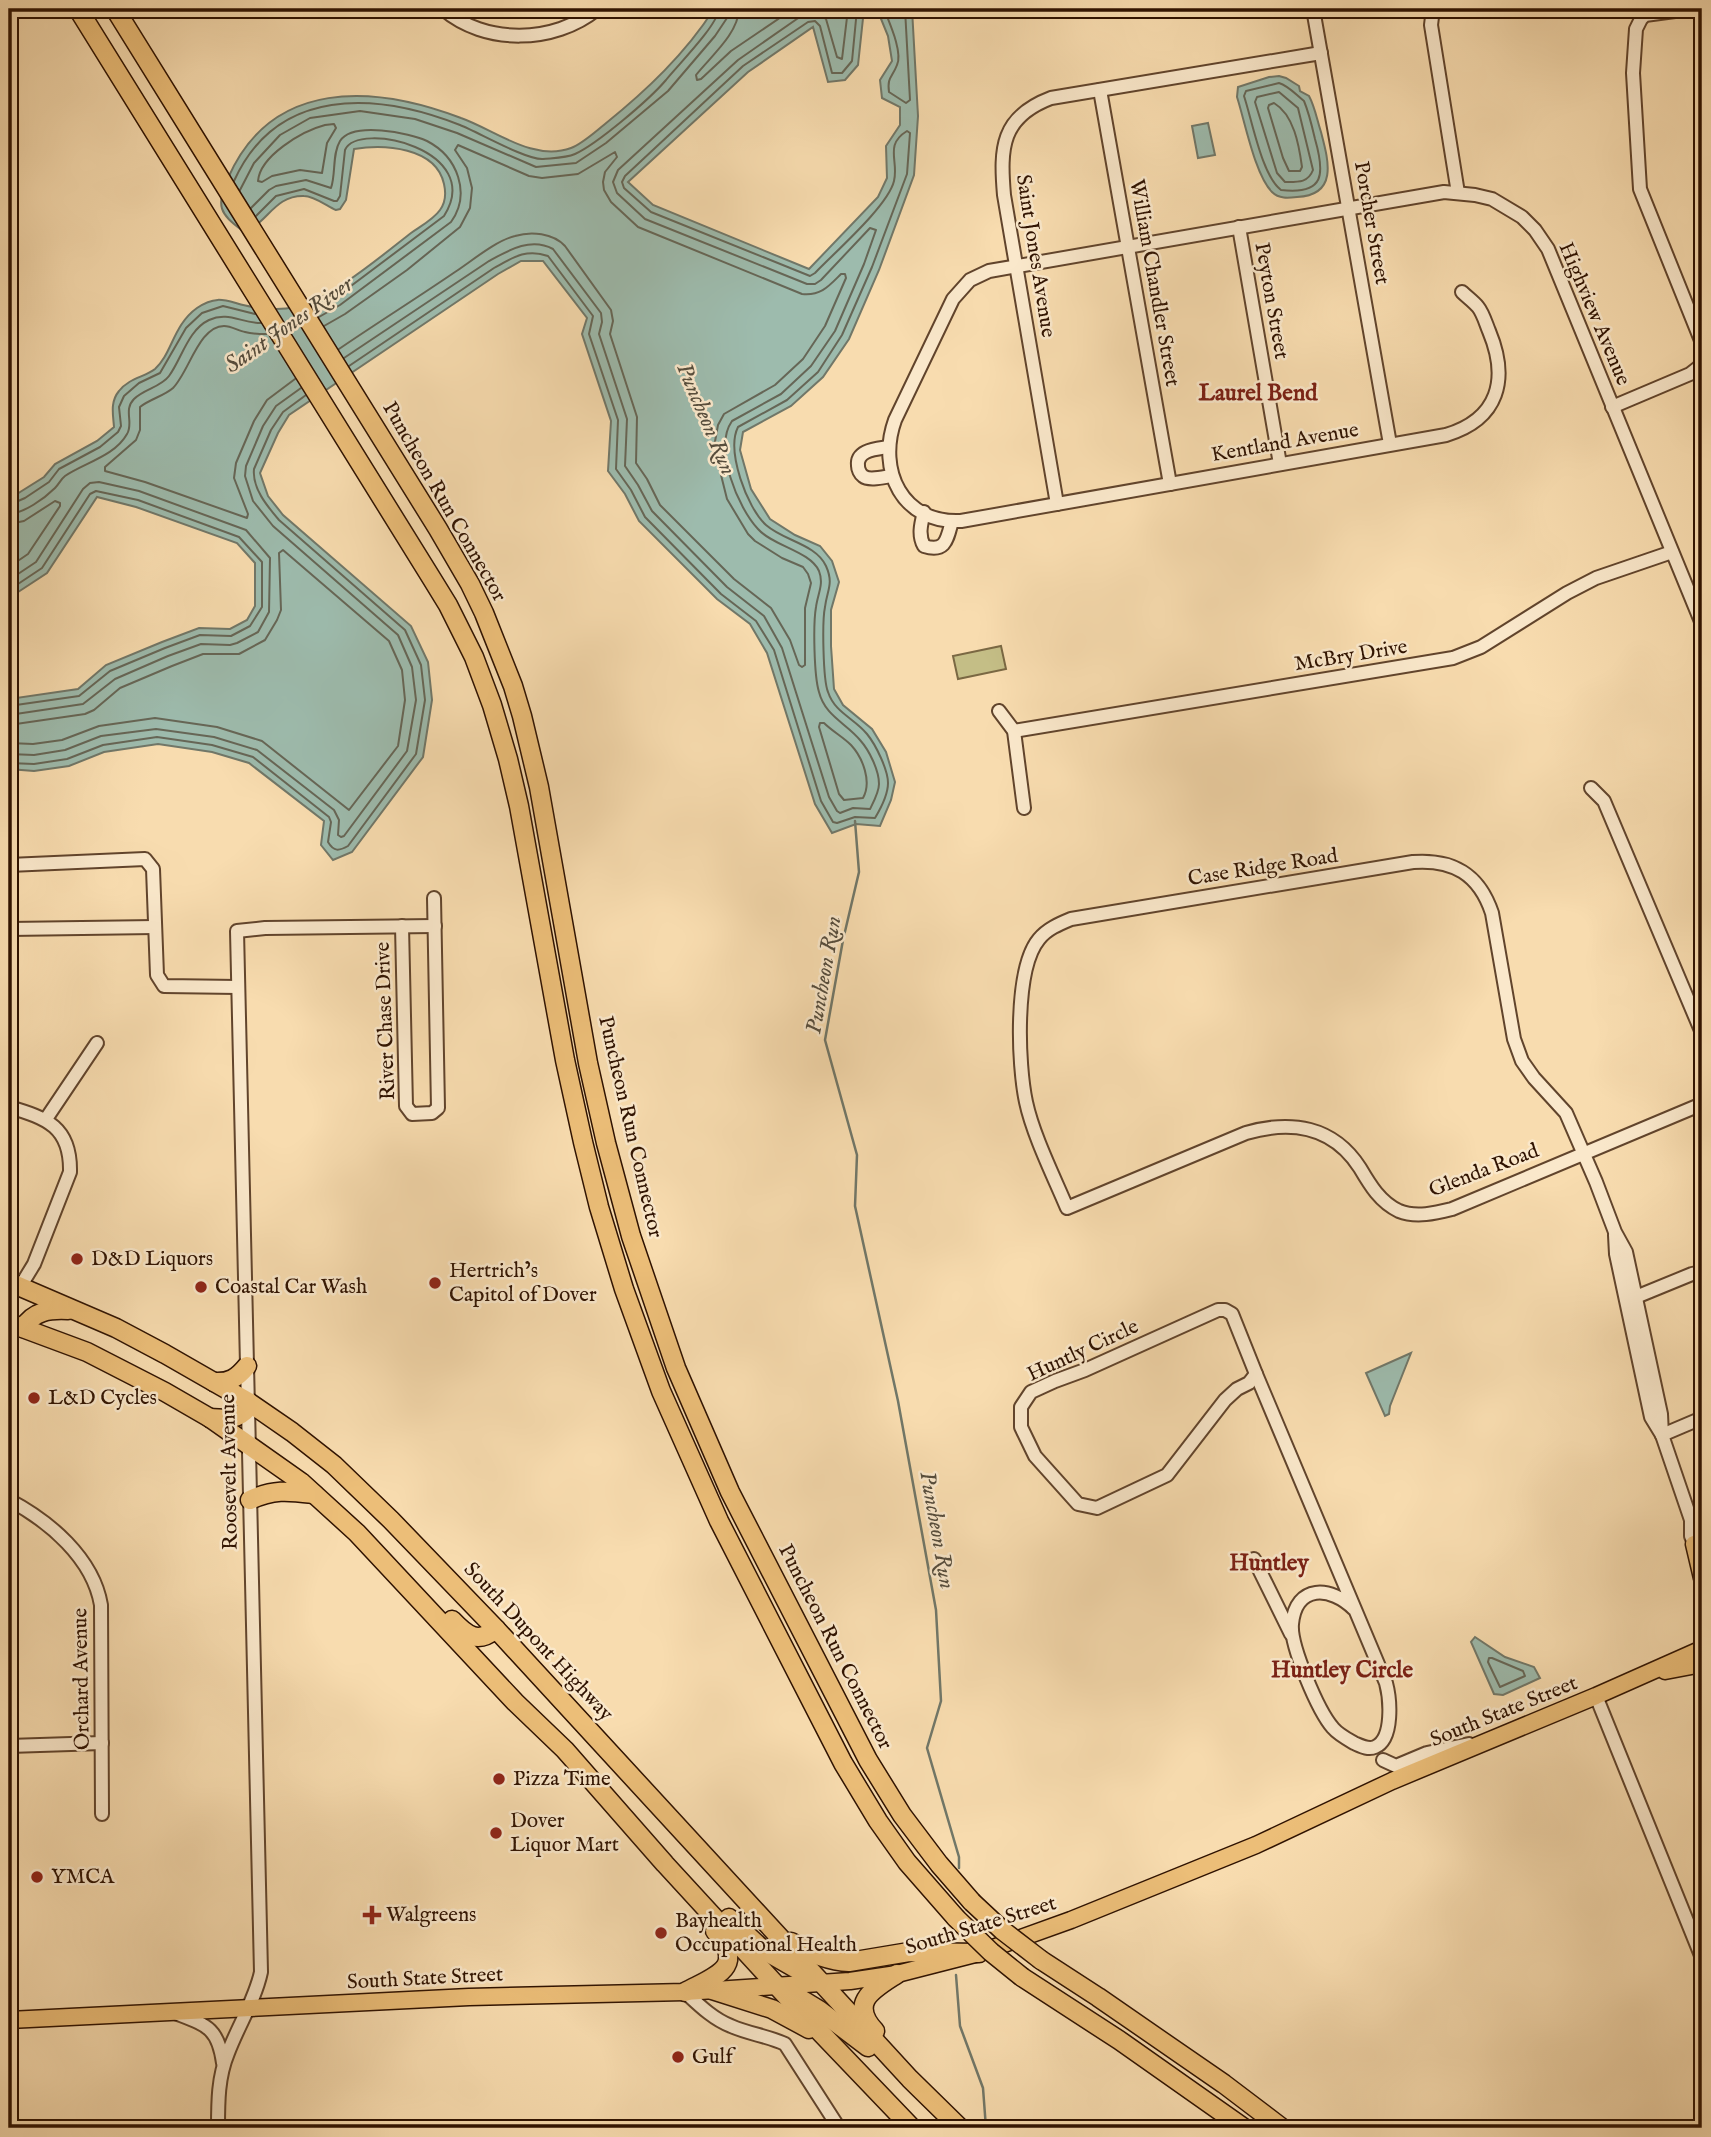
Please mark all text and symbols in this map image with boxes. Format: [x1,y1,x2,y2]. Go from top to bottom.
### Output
street label: Porcher Street [1347,159,1395,287]
street label: Saint Jones Avenue [1009,173,1061,340]
street label: William Chandler Street [1122,177,1186,389]
street label: Highview Avenue [1552,238,1636,390]
street label: Peyton Street [1247,240,1295,362]
water label: Saint Jones River [219,269,360,380]
water label: Puncheon Run [669,358,743,480]
district label: Laurel Bend [1199,379,1318,408]
street label: Puncheon Run Connector [376,397,513,607]
street label: Kentland Avenue [1209,417,1361,469]
street label: McBry Drive [1293,634,1410,678]
street label: Case Ridge Road [1186,843,1341,893]
water label: Puncheon Run [799,914,849,1036]
street label: River Chase Drive [370,941,402,1101]
street label: Puncheon Run Connector [591,1013,669,1241]
street label: Glenda Road [1425,1137,1543,1204]
place label: D&D Liquors [91,1246,213,1273]
marker: D&D Liquors [69,1251,85,1267]
place label: Hertrich’s Capitol of Dover [449,1258,597,1309]
place label: Coastal Car Wash [215,1274,367,1301]
marker: Hertrich’s Capitol of Dover [427,1275,443,1291]
marker: Coastal Car Wash [193,1279,209,1295]
street label: Huntly Circle [1023,1313,1143,1389]
place label: L&D Cycles [48,1385,157,1412]
marker: L&D Cycles [26,1390,42,1406]
street label: Roosevelt Avenue [215,1393,245,1550]
water label: Puncheon Run [912,1469,962,1591]
street label: Puncheon Run Connector [771,1540,899,1754]
district label: Huntley [1229,1549,1309,1578]
street label: South Dupont Highway [457,1557,619,1728]
street label: Orchard Avenue [67,1607,97,1750]
district label: Huntley Circle [1271,1656,1413,1685]
street label: South State Street [1426,1670,1582,1754]
place label: Pizza Time [513,1766,611,1793]
marker: Pizza Time [491,1771,507,1787]
place label: Dover Liquor Mart [510,1808,619,1859]
marker: Dover Liquor Mart [488,1825,504,1841]
place label: YMCA [51,1864,115,1891]
marker: YMCA [29,1869,45,1885]
street label: South State Street [902,1890,1060,1962]
place label: Walgreens [386,1902,477,1929]
marker: Walgreens [364,1907,380,1923]
place label: Bayhealth Occupational Health [675,1908,857,1959]
marker: Bayhealth Occupational Health [653,1925,669,1941]
street label: South State Street [346,1961,504,1997]
place label: Gulf [692,2044,736,2071]
marker: Gulf [670,2049,686,2065]

